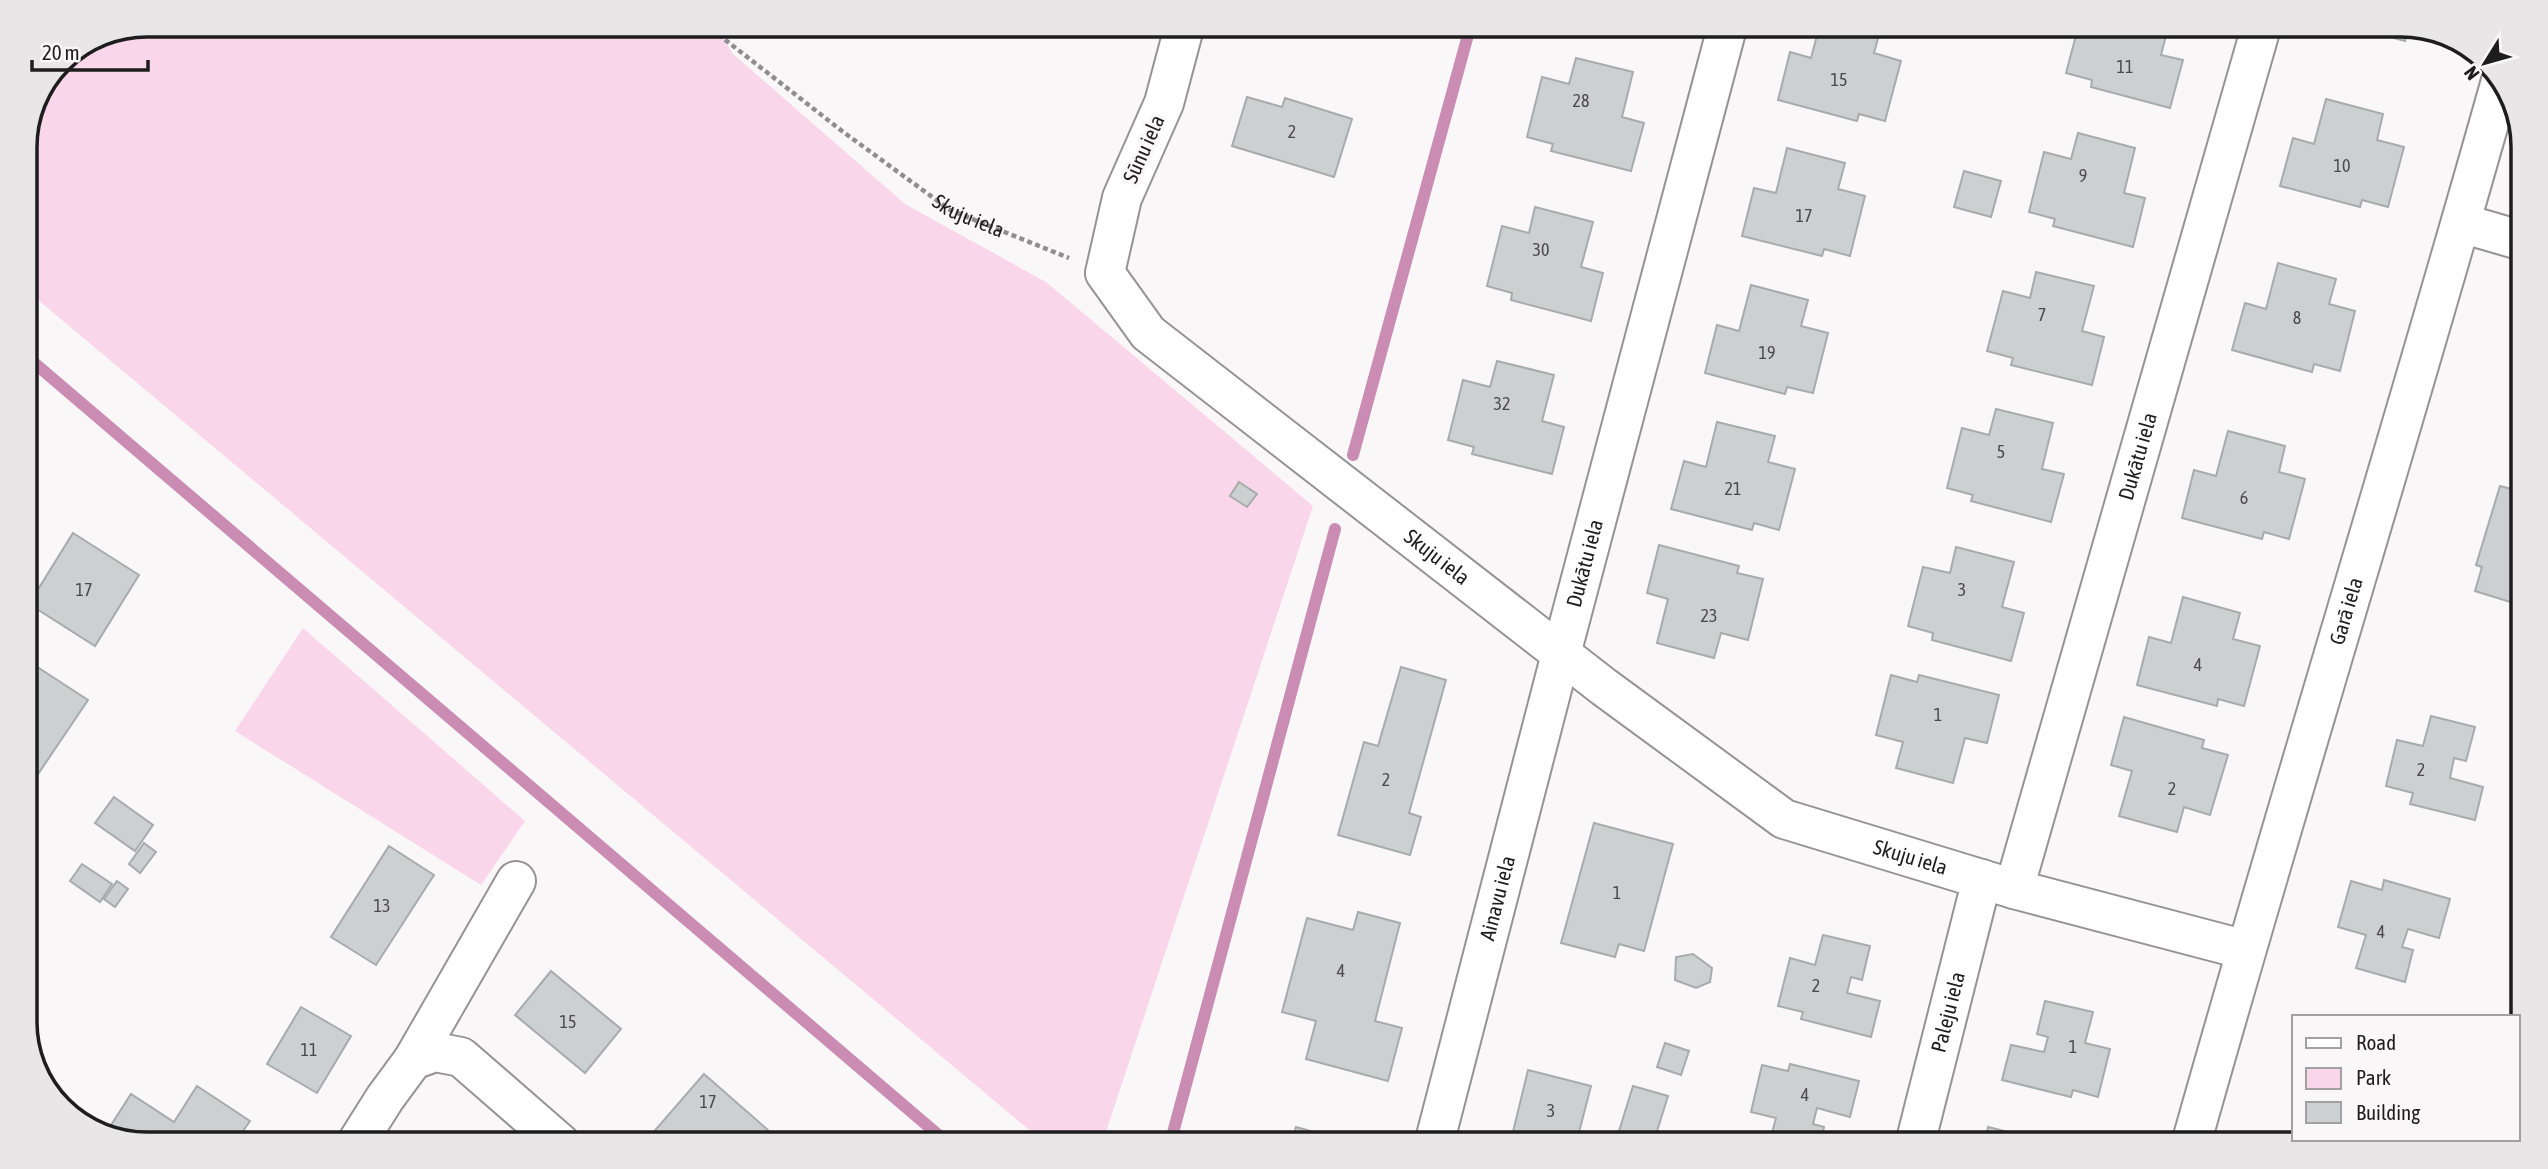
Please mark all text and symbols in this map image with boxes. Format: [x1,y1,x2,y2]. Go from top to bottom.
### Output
scale bar [32,28,147,72]
north arrow [2450,28,2520,98]
text: 20 m [42,40,80,64]
house number: 11 [2117,56,2133,77]
text: N [2459,62,2484,84]
house number: 15 [1831,69,1847,90]
house number: 28 [1573,90,1589,111]
street label: Sūnu iela [1118,111,1169,186]
house number: 2 [1288,121,1296,142]
house number: 10 [2334,155,2350,176]
house number: 9 [2079,165,2087,186]
street label: Skuju iela [929,189,1008,242]
house number: 17 [1796,205,1812,226]
house number: 30 [1533,239,1549,260]
house number: 7 [2038,304,2046,325]
house number: 8 [2293,307,2301,328]
house number: 19 [1759,342,1775,363]
house number: 32 [1494,393,1510,414]
street label: Dukātu iela [2113,410,2161,503]
house number: 5 [1997,441,2005,462]
house number: 21 [1725,478,1741,499]
house number: 6 [2240,487,2248,508]
street label: Dukātu iela [1561,517,1607,610]
street label: Skuju iela [1400,524,1475,589]
street label: Garā iela [2324,574,2367,647]
house number: 17 [76,579,92,600]
house number: 3 [1958,579,1966,600]
house number: 23 [1701,605,1717,626]
house number: 4 [2194,654,2202,675]
house number: 1 [1934,704,1942,725]
house number: 2 [2417,759,2425,780]
house number: 2 [1382,769,1390,790]
house number: 2 [2168,778,2176,799]
street label: Skuju iela [1871,834,1951,879]
street label: Ainavu iela [1474,853,1519,943]
house number: 1 [1613,882,1621,903]
house number: 13 [374,895,390,916]
house number: 4 [2377,921,2385,942]
house number: 4 [1337,960,1345,981]
street label: Paleju iela [1926,969,1969,1055]
house number: 2 [1812,975,1820,996]
house number: 15 [560,1011,576,1032]
legend [2292,1015,2520,1141]
text: Road [2356,1030,2396,1054]
house number: 1 [2069,1036,2077,1057]
house number: 11 [301,1039,317,1060]
text: Park [2356,1065,2391,1089]
house number: 4 [1801,1084,1809,1105]
house number: 17 [700,1091,716,1112]
house number: 3 [1547,1100,1555,1121]
text: Building [2356,1100,2420,1124]

